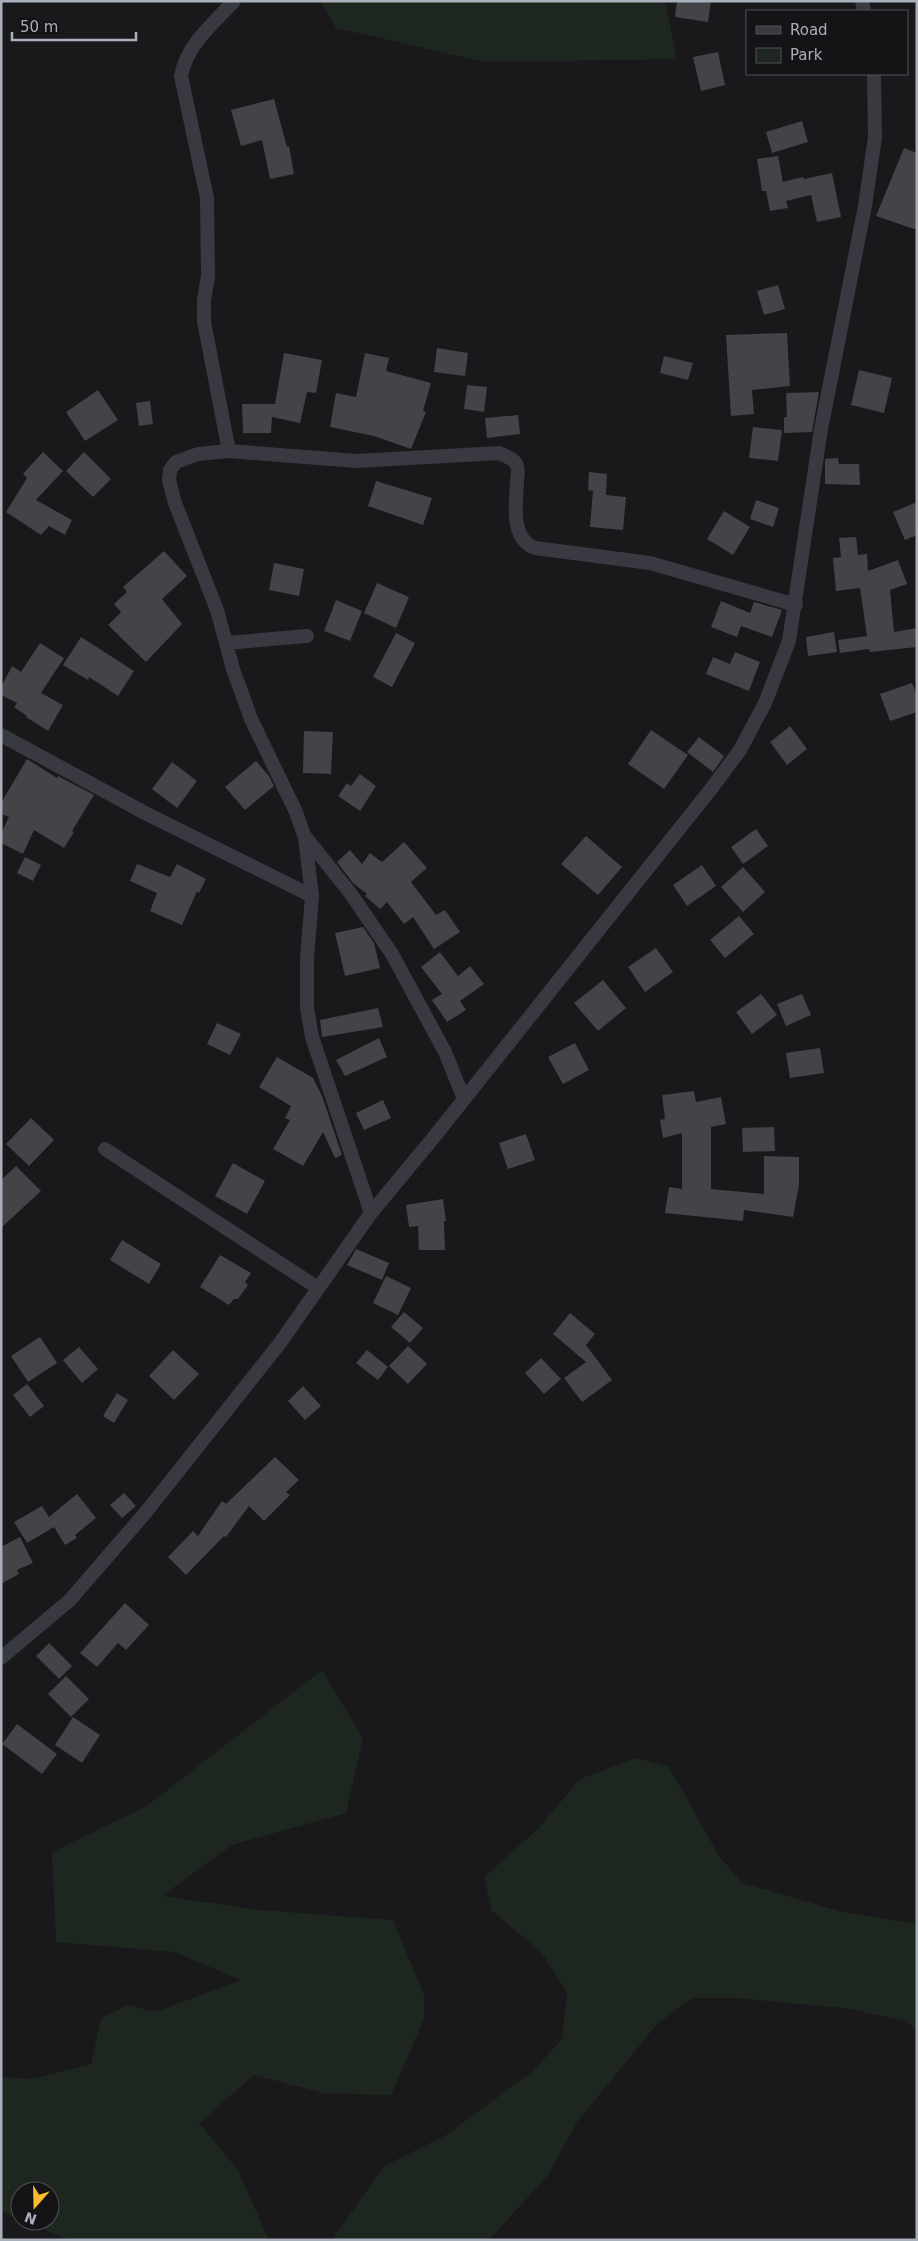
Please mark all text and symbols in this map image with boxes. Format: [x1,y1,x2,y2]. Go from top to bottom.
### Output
scale bar [12,10,136,42]
legend [746,10,908,75]
text: 50 m [20,18,58,36]
text: Road [790,21,828,39]
text: Park [790,46,823,64]
north arrow [10,2181,60,2231]
text: N [22,2209,39,2228]

